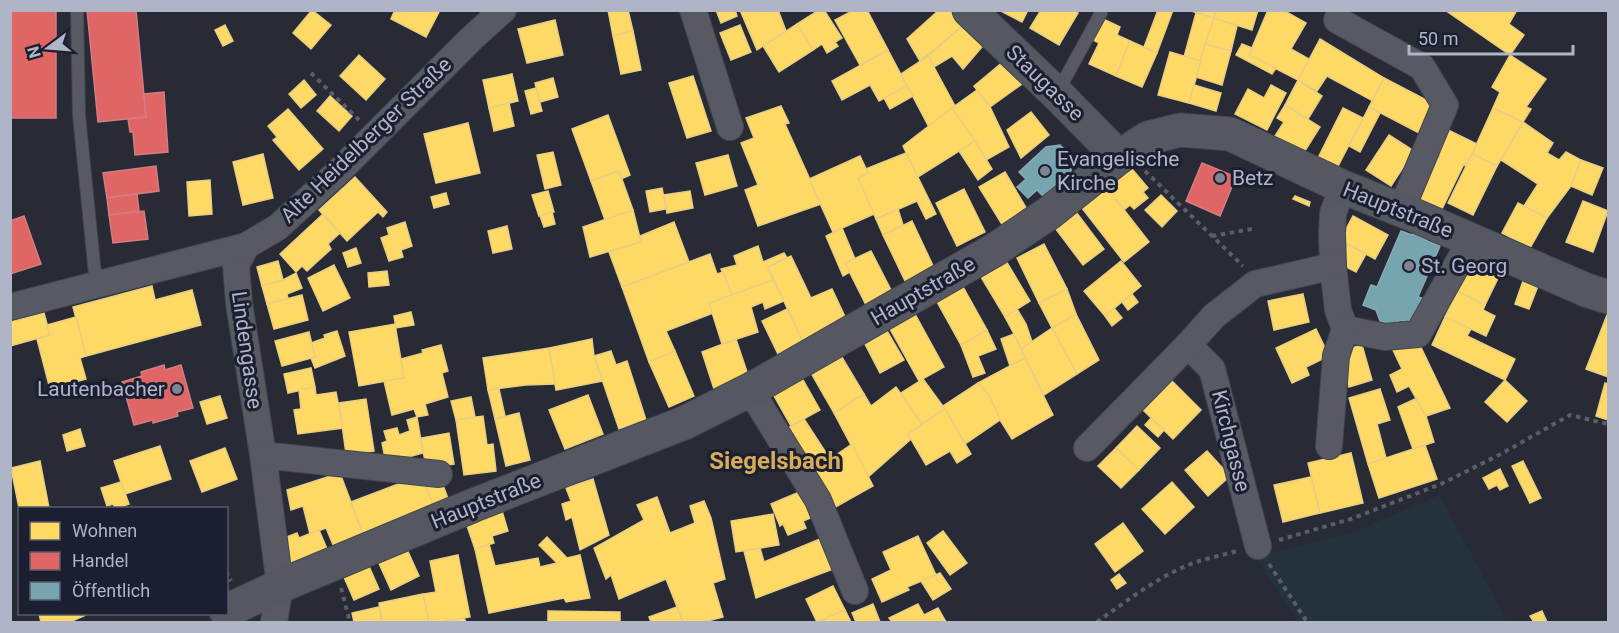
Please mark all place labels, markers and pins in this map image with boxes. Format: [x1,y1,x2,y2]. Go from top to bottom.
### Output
place label: Evangelische Kirche [1057,147,1179,195]
marker: Evangelische Kirche [1038,164,1052,178]
place label: Betz [1232,166,1274,190]
marker: Betz [1213,171,1227,185]
place label: St. Georg [1421,254,1507,278]
marker: St. Georg [1402,259,1416,273]
place label: Lautenbacher [37,377,165,401]
marker: Lautenbacher [170,382,184,396]

